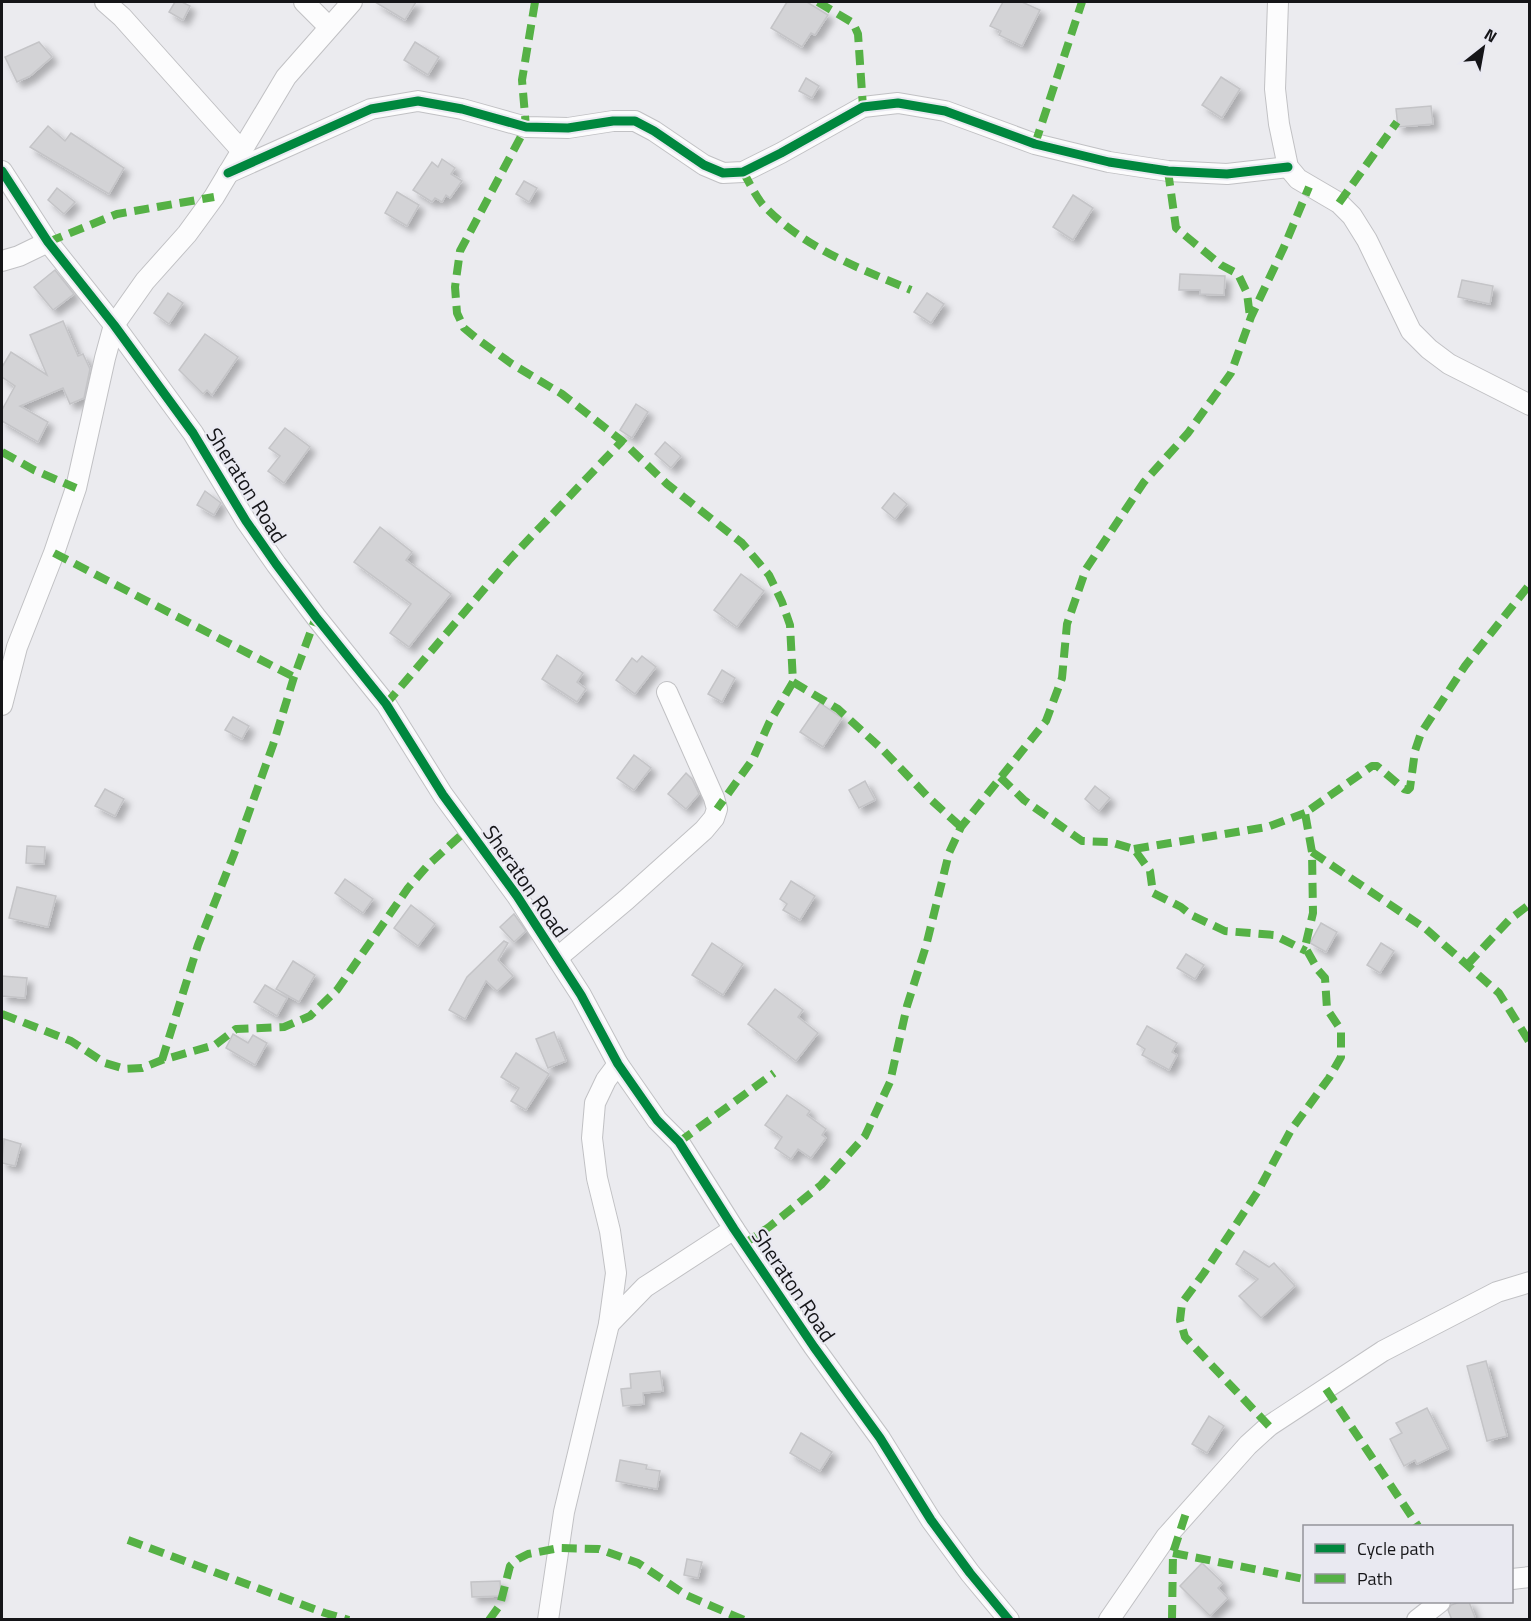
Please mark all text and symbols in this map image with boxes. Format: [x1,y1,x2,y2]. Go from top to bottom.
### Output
north arrow [1453,18,1513,78]
text: N [1480,22,1502,48]
street label: Sheraton Road [199,421,295,549]
street label: Sheraton Road [475,818,577,944]
street label: Sheraton Road [744,1222,844,1348]
legend [1303,1525,1513,1603]
text: Cycle path [1357,1535,1435,1562]
text: Path [1357,1565,1393,1592]

